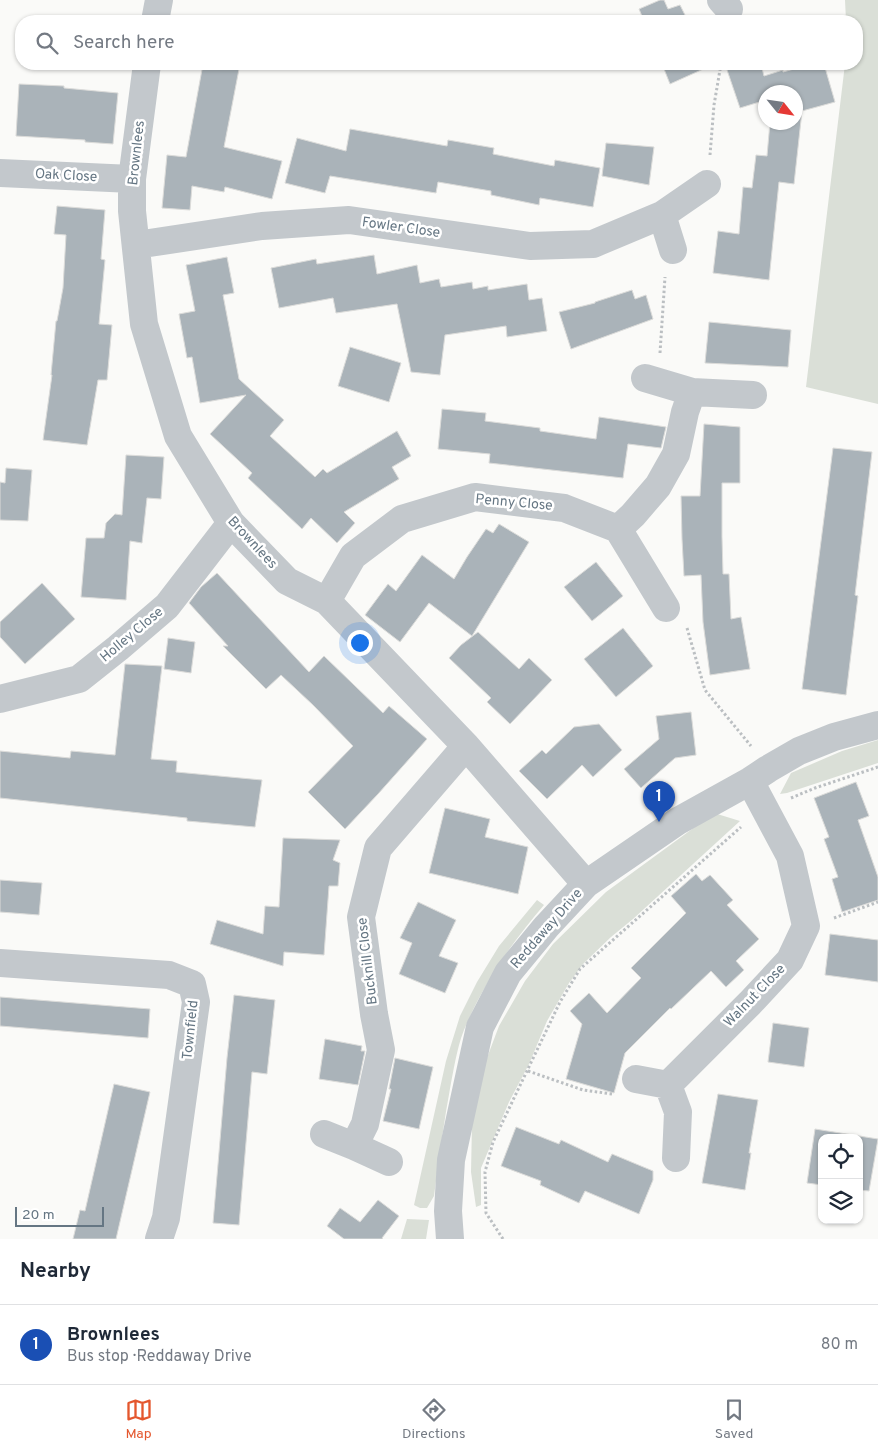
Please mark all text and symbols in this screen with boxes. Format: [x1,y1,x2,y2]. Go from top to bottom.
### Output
search box [15,15,863,70]
icon: search [33,29,61,57]
text: Search here [73,31,175,55]
north arrow [758,85,803,130]
street label: Brownlees [125,120,149,186]
street label: Oak Close [34,166,98,186]
street label: Fowler Close [361,214,441,242]
street label: Penny Close [475,491,553,515]
street label: Brownlees [224,513,280,573]
street label: Holley Close [97,604,167,666]
your location [347,630,373,656]
pin: 1 [643,781,675,822]
street label: Reddaway Drive [508,885,586,973]
street label: Bucknill Close [354,916,382,1006]
street label: Walnut Close [721,961,789,1031]
street label: Townfield [179,999,203,1061]
map controls [818,1134,863,1224]
button: locate [818,1134,863,1179]
button: layers [818,1179,863,1224]
scale bar [15,1204,104,1227]
text: 20 m [22,1207,55,1224]
text: Nearby [20,1258,91,1285]
text: Brownlees [67,1323,160,1347]
text: 1 [33,1335,39,1355]
text: 80 m [821,1335,858,1355]
text: Bus stop · Reddaway Drive [67,1347,252,1367]
tab: Map [125,1396,153,1443]
tab: Directions [402,1396,466,1443]
tab: Saved [715,1396,753,1443]

